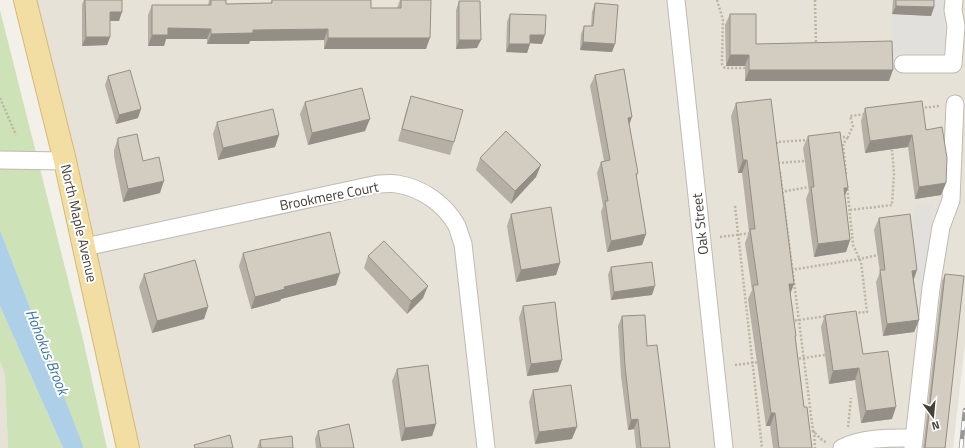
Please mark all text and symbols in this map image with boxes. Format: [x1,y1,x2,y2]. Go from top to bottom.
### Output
street label: North Maple Avenue [56,162,103,284]
street label: Brookmere Court [278,176,380,215]
street label: Oak Street [686,192,713,256]
water label: Hohokus Brook [20,306,76,400]
north arrow [913,396,953,436]
text: N [930,417,942,434]

